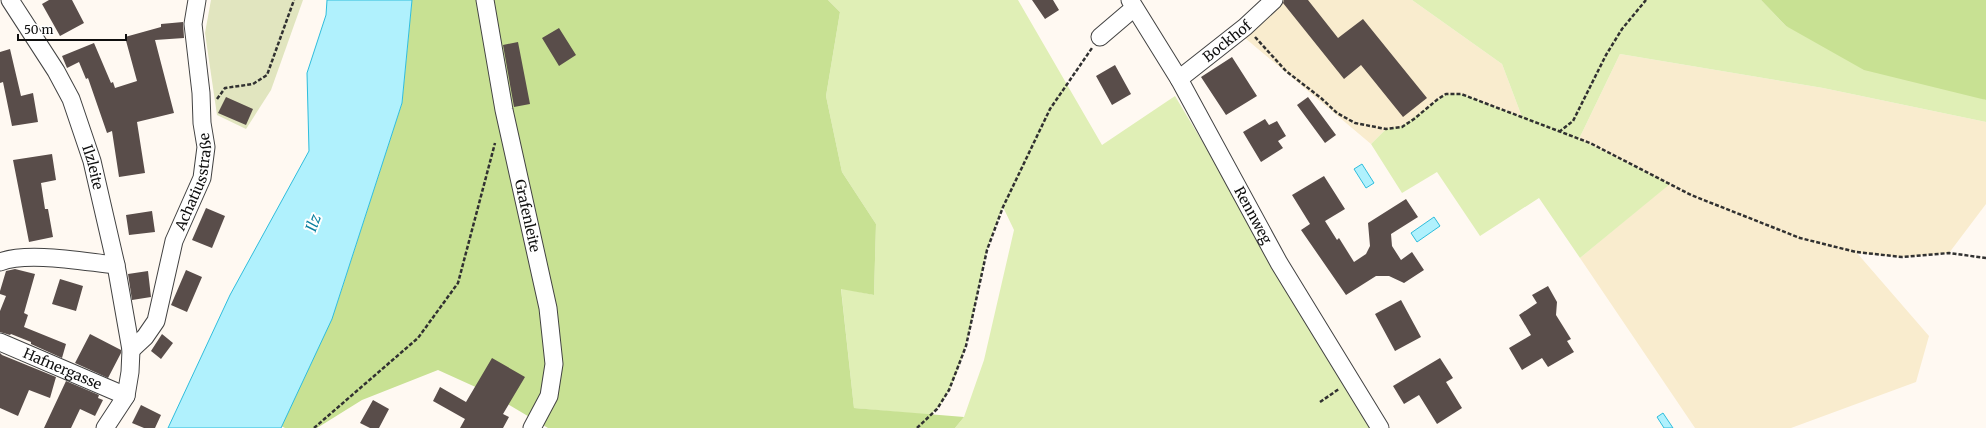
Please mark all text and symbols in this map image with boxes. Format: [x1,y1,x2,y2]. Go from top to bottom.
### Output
scale bar [18,16,126,42]
street label: Bockhof [1199,16,1256,66]
text: 50 m [24,22,53,37]
street label: Achatiusstraße [171,132,215,234]
street label: Ilzleite [78,142,107,191]
street label: Grafenleite [511,178,544,254]
street label: Rennweg [1230,183,1276,248]
water label: Ilz [301,211,325,234]
street label: Hafnergasse [20,344,105,394]

